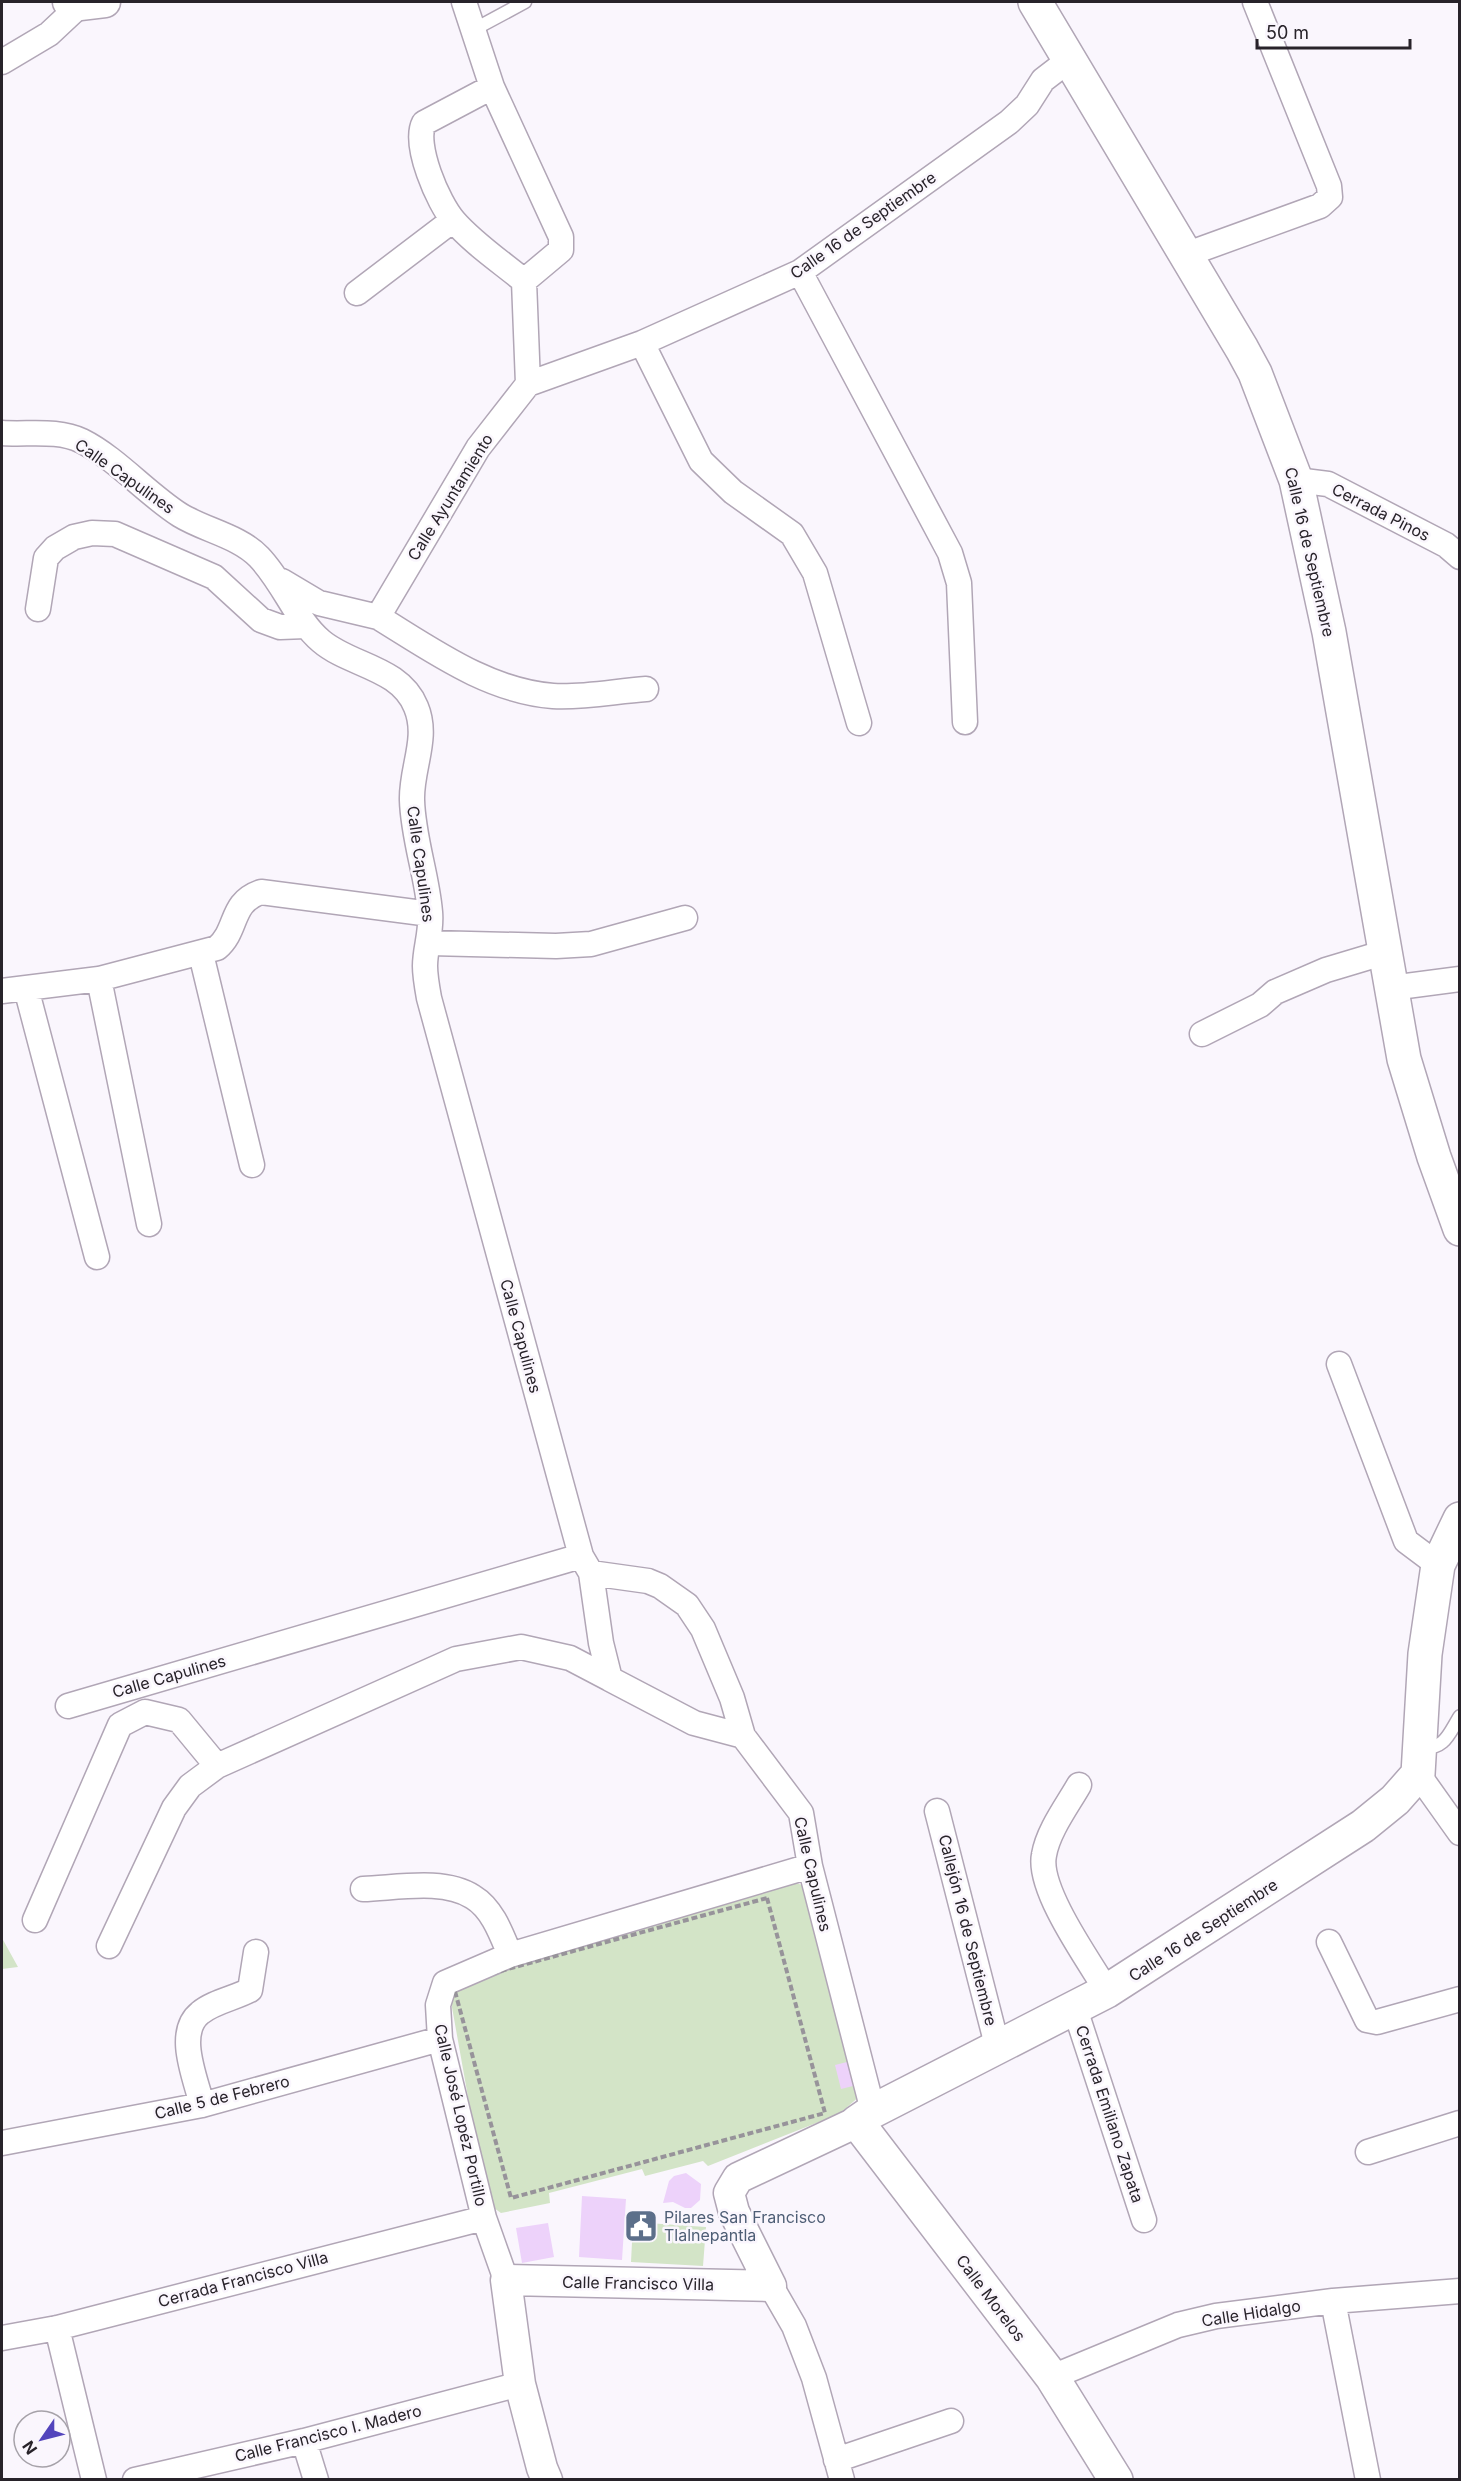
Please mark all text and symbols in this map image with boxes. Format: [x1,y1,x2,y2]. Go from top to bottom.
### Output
scale bar [1257,12,1410,50]
text: 50 m [1266,22,1309,43]
street label: Calle 16 de Septiembre [786,167,940,283]
street label: Calle Ayuntamiento [403,430,497,564]
street label: Calle Capulines [71,434,179,518]
street label: Calle 16 de Septiembre [1281,465,1339,639]
street label: Cerrada Pinos [1329,479,1433,545]
street label: Calle Capulines [403,805,439,923]
street label: Calle Capulines [496,1277,546,1395]
street label: Calle Capulines [110,1650,228,1702]
street label: Calle Capulines [790,1815,836,1933]
street label: Callejón 16 de Septiembre [935,1832,1001,2028]
street label: Calle 16 de Septiembre [1125,1874,1281,1986]
street label: Calle José Lopéz Portillo [430,2022,492,2208]
street label: Cerrada Emiliano Zapata [1072,2023,1148,2205]
street label: Calle 5 de Febrero [152,2071,292,2123]
place label: Pilares San Francisco Tlalnepantla [664,2207,826,2245]
public building icon: Pilares San Francisco Tlalnepantla [623,2208,659,2244]
street label: Cerrada Francisco Villa [156,2247,330,2311]
street label: Calle Morelos [952,2251,1030,2345]
street label: Calle Francisco Villa [562,2272,714,2294]
street label: Calle Hidalgo [1200,2295,1302,2331]
street label: Calle Francisco I. Madero [233,2400,423,2466]
north arrow [12,2409,72,2469]
text: N [18,2437,41,2458]

